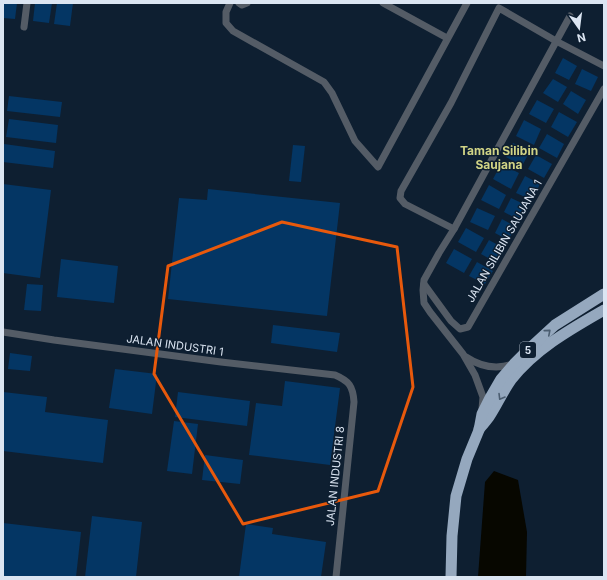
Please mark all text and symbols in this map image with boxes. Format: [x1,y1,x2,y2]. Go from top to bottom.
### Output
north arrow [559,8,599,48]
text: N [576,30,587,46]
district label: Taman Silibin Saujana [460,143,538,172]
street label: JALAN SILIBIN SAUJANA 1 [463,177,545,305]
one-way arrow [544,329,551,336]
street label: JALAN INDUSTRI 1 [126,331,224,359]
road number: 5 [520,342,536,358]
one-way arrow [498,393,506,400]
street label: JALAN INDUSTRI 8 [323,425,347,527]

